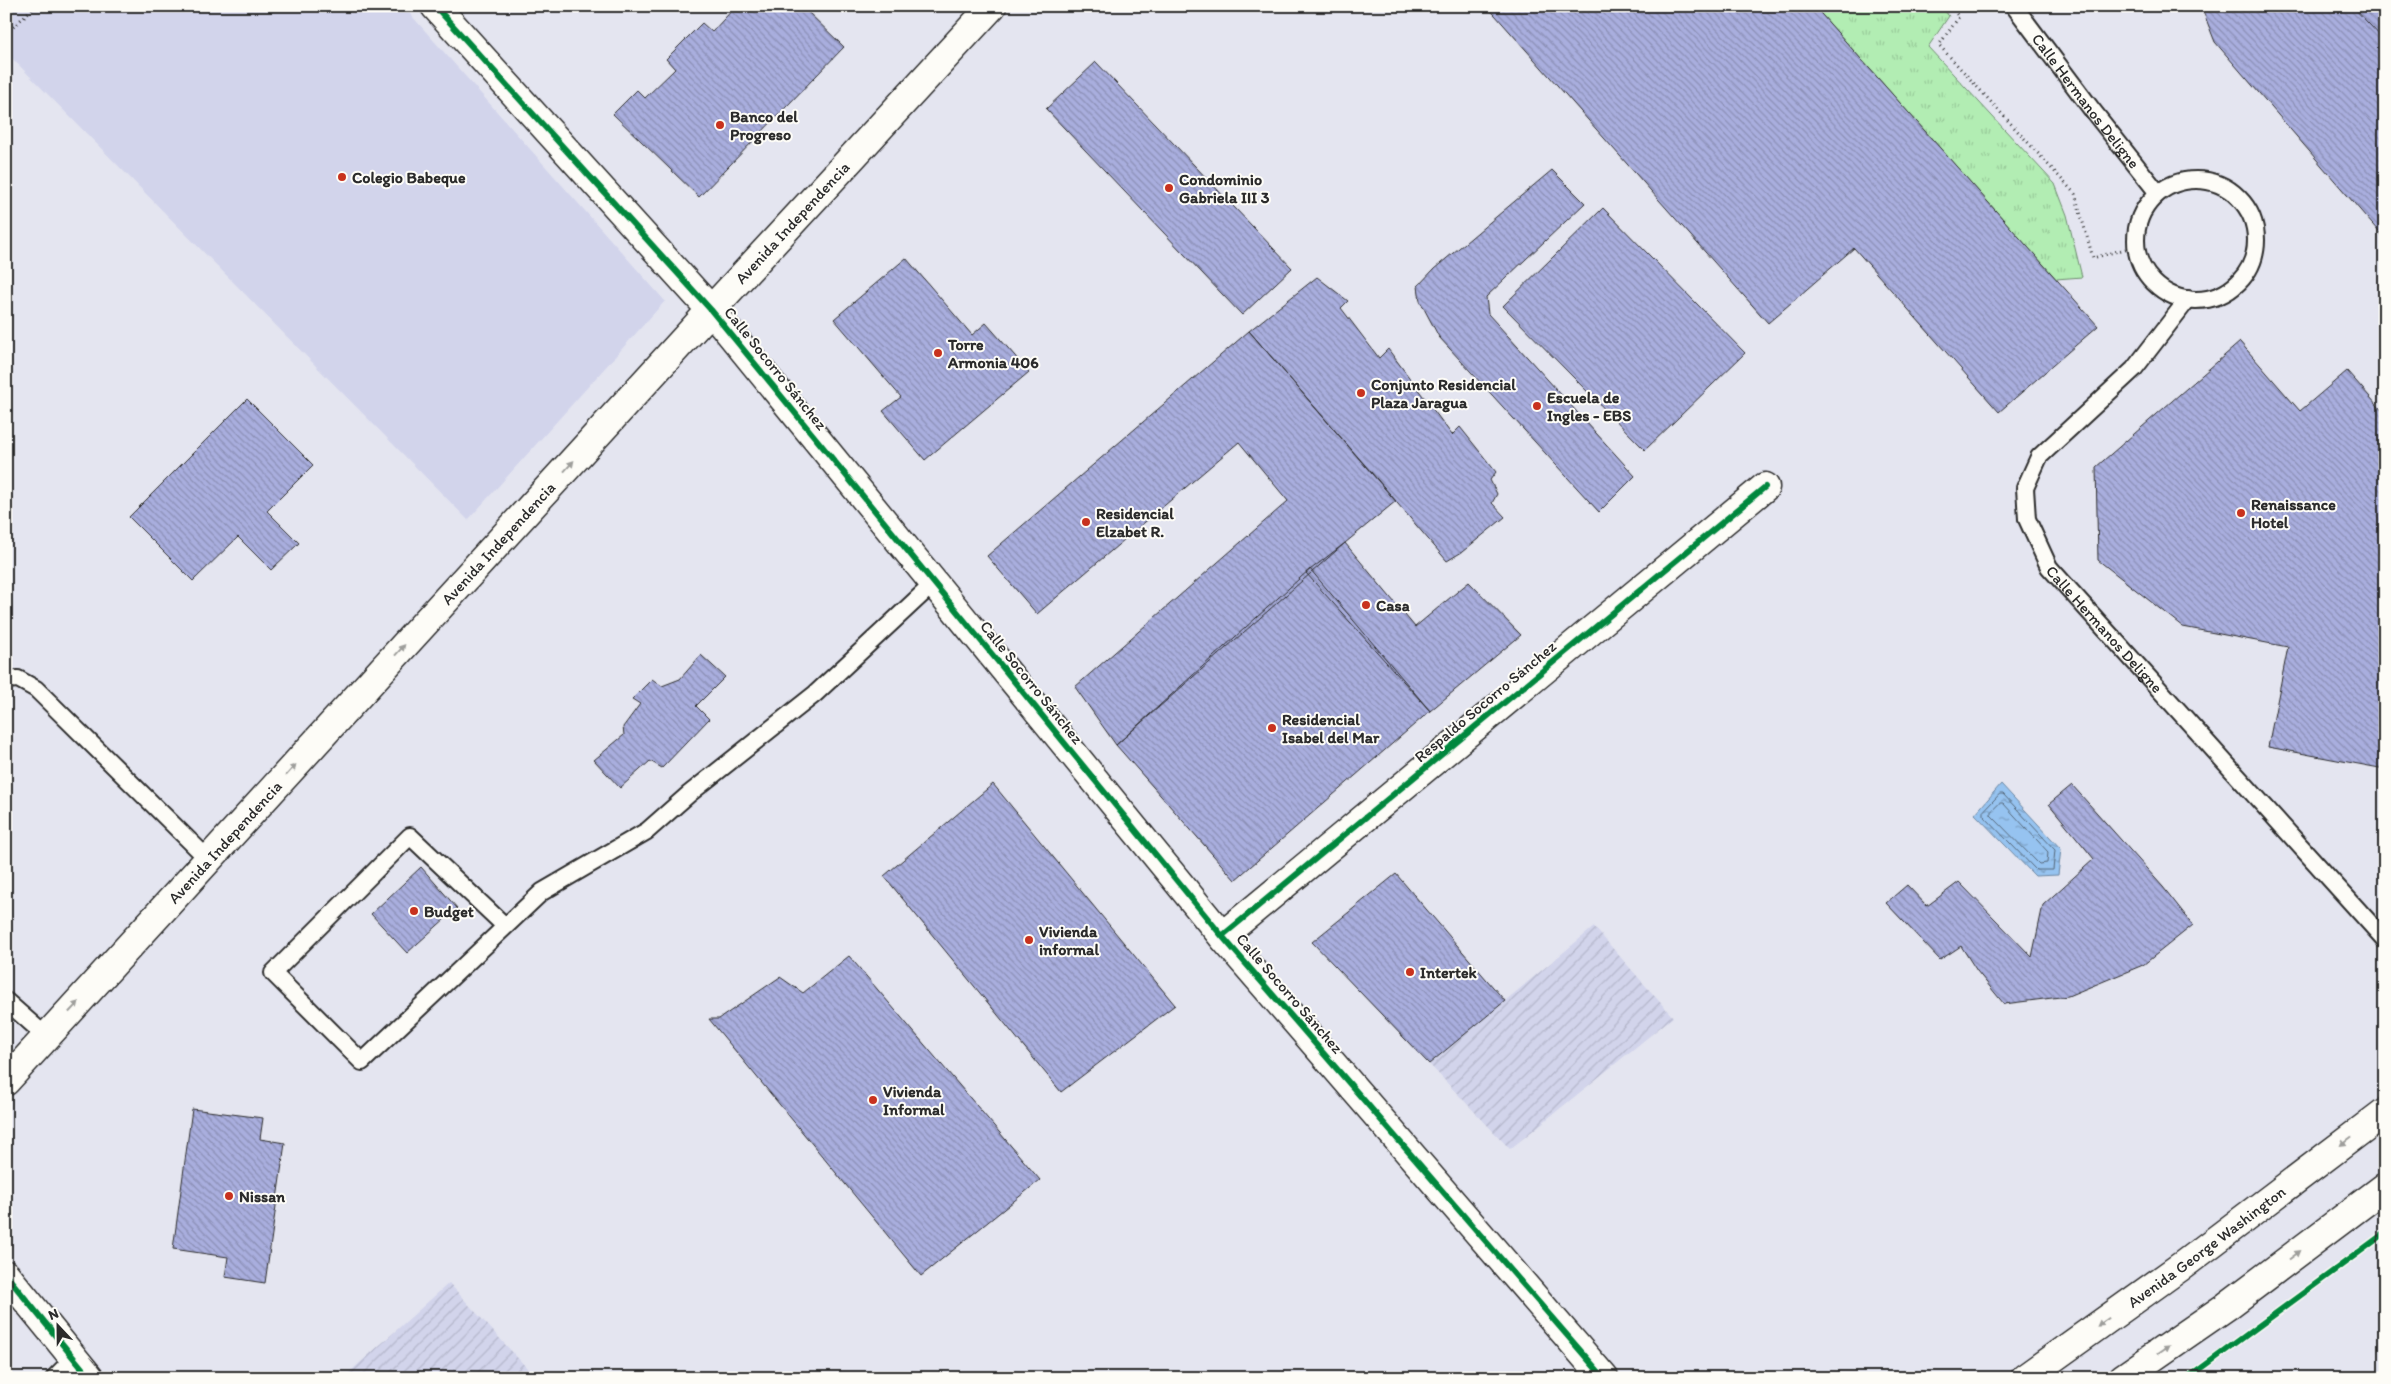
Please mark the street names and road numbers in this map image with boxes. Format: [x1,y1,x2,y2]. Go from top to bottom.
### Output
street label: Calle Hermanos Deligne [2028,30,2144,172]
street label: Avenida Independencia [731,158,854,288]
street label: Calle Socorro Sánchez [720,303,831,434]
street label: Avenida Independencia [437,478,559,609]
street label: Calle Hermanos Deligne [2042,561,2167,697]
street label: Calle Socorro Sánchez [976,617,1087,748]
street label: Respaldo Socorro Sánchez [1411,636,1561,766]
street label: Avenida Independencia [164,777,286,908]
street label: Calle Socorro Sánchez [1232,929,1347,1058]
street label: Avenida George Washington [2124,1182,2290,1312]

